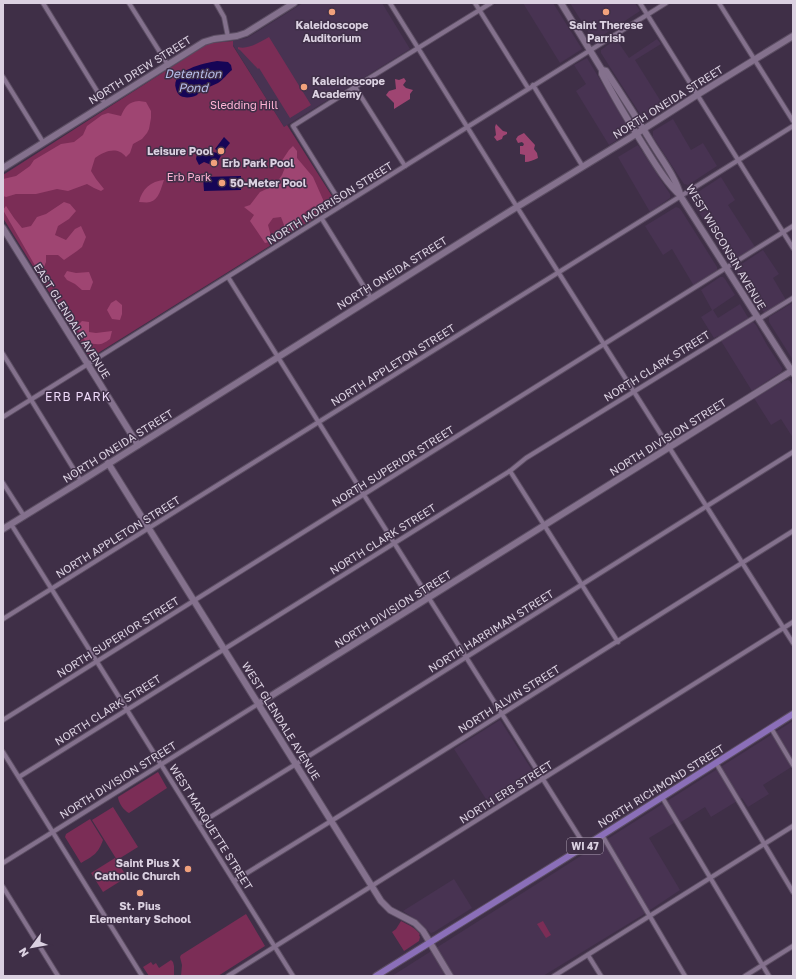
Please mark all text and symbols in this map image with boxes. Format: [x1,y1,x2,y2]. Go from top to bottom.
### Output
marker: Kaleidoscope Auditorium [327,7,337,17]
marker: Saint Therese Parrish [601,7,611,17]
place label: Kaleidoscope Auditorium [295,18,369,44]
place label: Saint Therese Parrish [569,18,644,44]
street label: NORTH DREW STREET [86,33,194,107]
street label: NORTH ONEIDA STREET [610,62,725,141]
water label: Detention Pond [165,66,222,95]
place label: Kaleidoscope Academy [312,74,386,100]
marker: Kaleidoscope Academy [299,82,309,92]
park label: Sledding Hill [210,98,278,111]
place label: Leisure Pool [147,144,213,157]
marker: Leisure Pool [216,146,226,156]
place label: Erb Park Pool [222,156,294,169]
marker: Erb Park Pool [209,158,219,168]
street label: NORTH MORRISON STREET [265,158,395,247]
park label: Erb Park [167,170,211,183]
place label: 50-Meter Pool [230,176,307,189]
marker: 50-Meter Pool [217,178,227,188]
street label: WEST WISCONSIN AVENUE [684,182,769,312]
street label: NORTH ONEIDA STREET [334,233,449,312]
street label: EAST GLENDALE AVENUE [31,261,114,381]
street label: NORTH APPLETON STREET [328,321,457,408]
street label: NORTH CLARK STREET [601,327,712,404]
district label: ERB PARK [45,389,111,404]
street label: NORTH DIVISION STREET [607,395,729,478]
street label: NORTH ONEIDA STREET [60,406,175,485]
street label: NORTH SUPERIOR STREET [329,422,456,509]
street label: NORTH APPLETON STREET [53,493,182,580]
street label: NORTH CLARK STREET [327,500,438,577]
street label: NORTH DIVISION STREET [332,567,454,650]
street label: NORTH HARRIMAN STREET [426,586,556,675]
street label: NORTH SUPERIOR STREET [54,593,181,680]
street label: WEST GLENDALE AVENUE [240,659,323,783]
street label: NORTH ALVIN STREET [455,662,562,735]
street label: NORTH CLARK STREET [52,671,163,748]
street label: NORTH DIVISION STREET [57,738,179,821]
street label: NORTH RICHMOND STREET [595,741,726,830]
street label: NORTH ERB STREET [457,757,555,826]
street label: WEST MARQUETTE STREET [167,761,256,892]
road number: WI 47 [567,838,603,854]
place label: Saint Pius X Catholic Church [94,856,180,882]
marker: Saint Pius X Catholic Church [183,864,193,874]
marker: St. Pius Elementary School [135,888,145,898]
place label: St. Pius Elementary School [89,899,191,925]
north arrow [12,927,52,967]
text: N [15,946,31,960]

